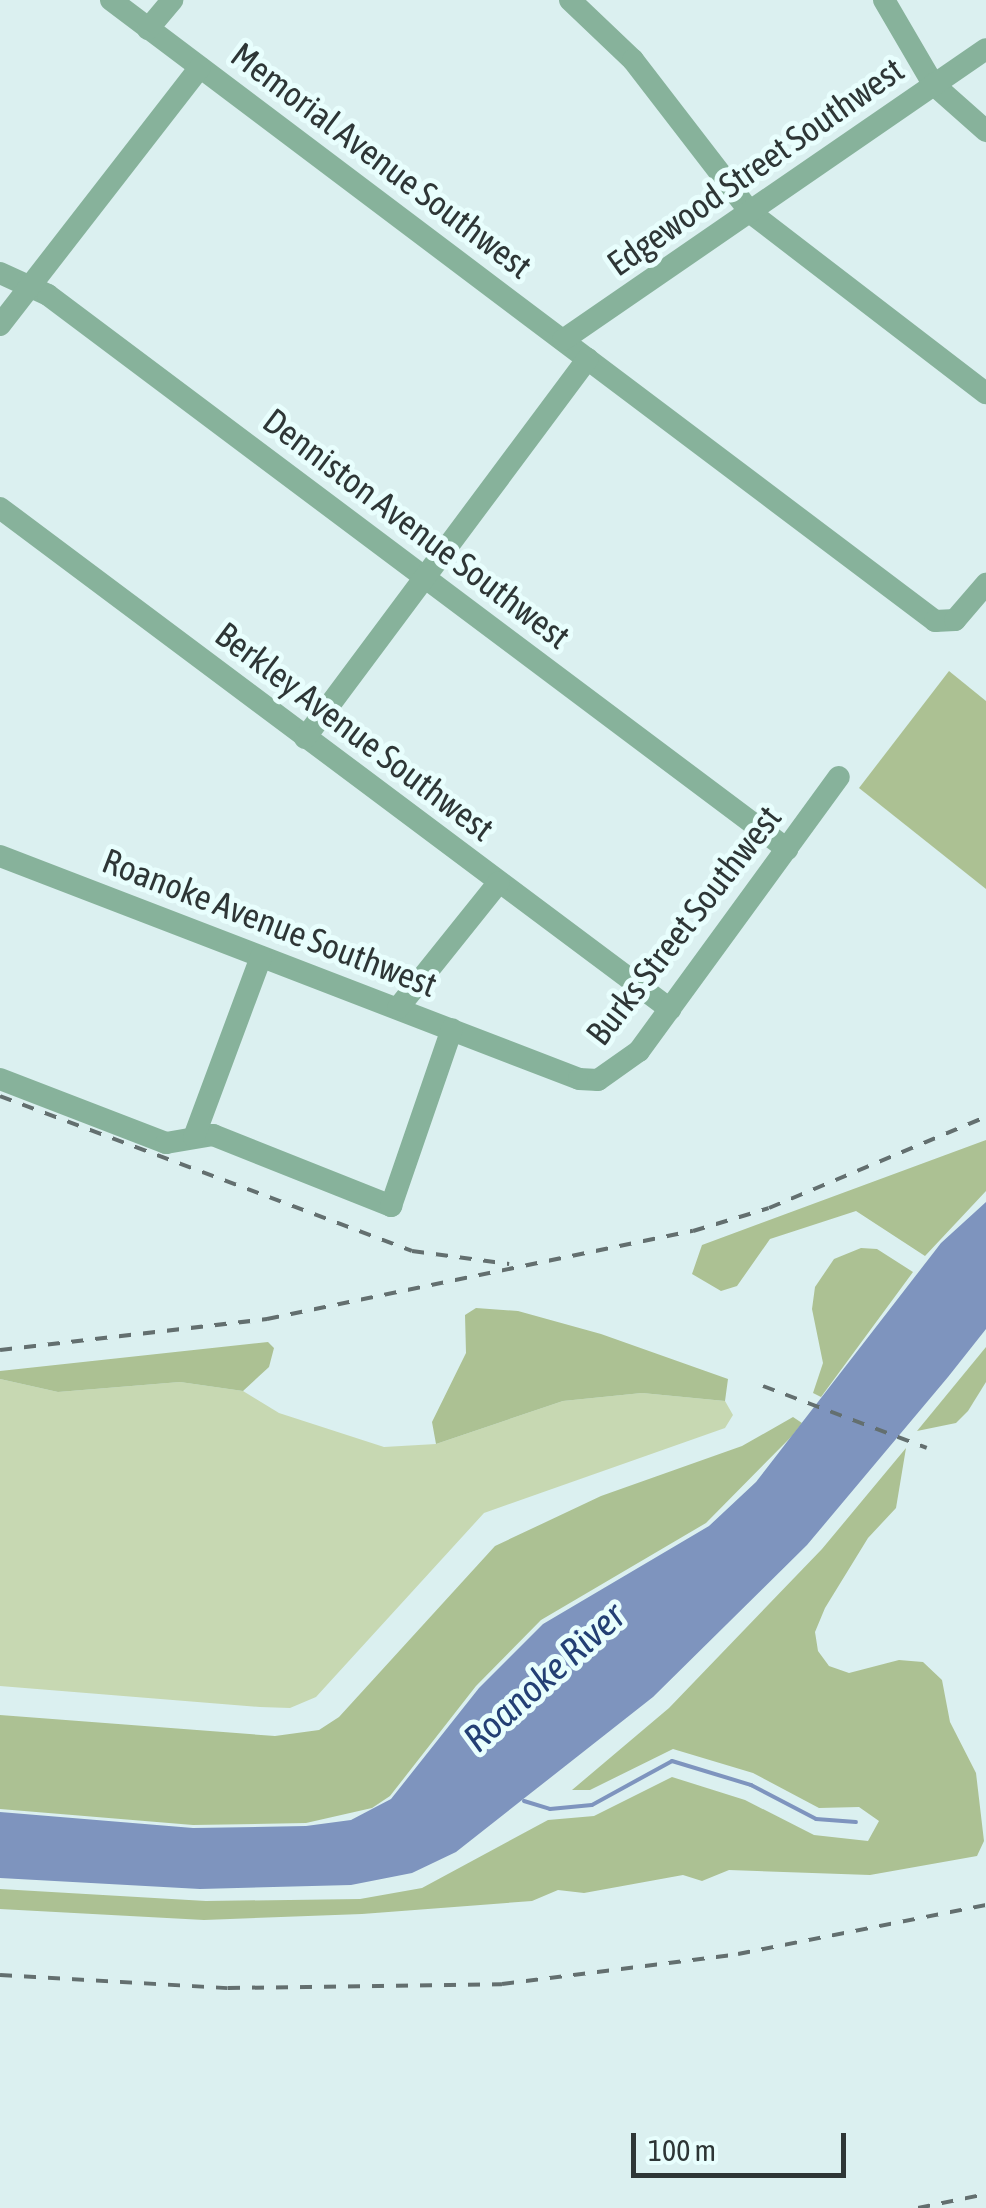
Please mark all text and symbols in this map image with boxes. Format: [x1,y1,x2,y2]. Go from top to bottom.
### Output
street label: Memorial Avenue Southwest [223,33,541,287]
street label: Edgewood Street Southwest [599,48,911,284]
street label: Denniston Avenue Southwest [255,399,579,657]
street label: Berkley Avenue Southwest [208,613,502,849]
street label: Burks Street Southwest [577,797,789,1053]
street label: Roanoke Avenue Southwest [97,839,443,1005]
water label: Roanoke River [454,1593,634,1761]
scale bar [636,2113,851,2175]
text: 100 m [648,2133,716,2167]

